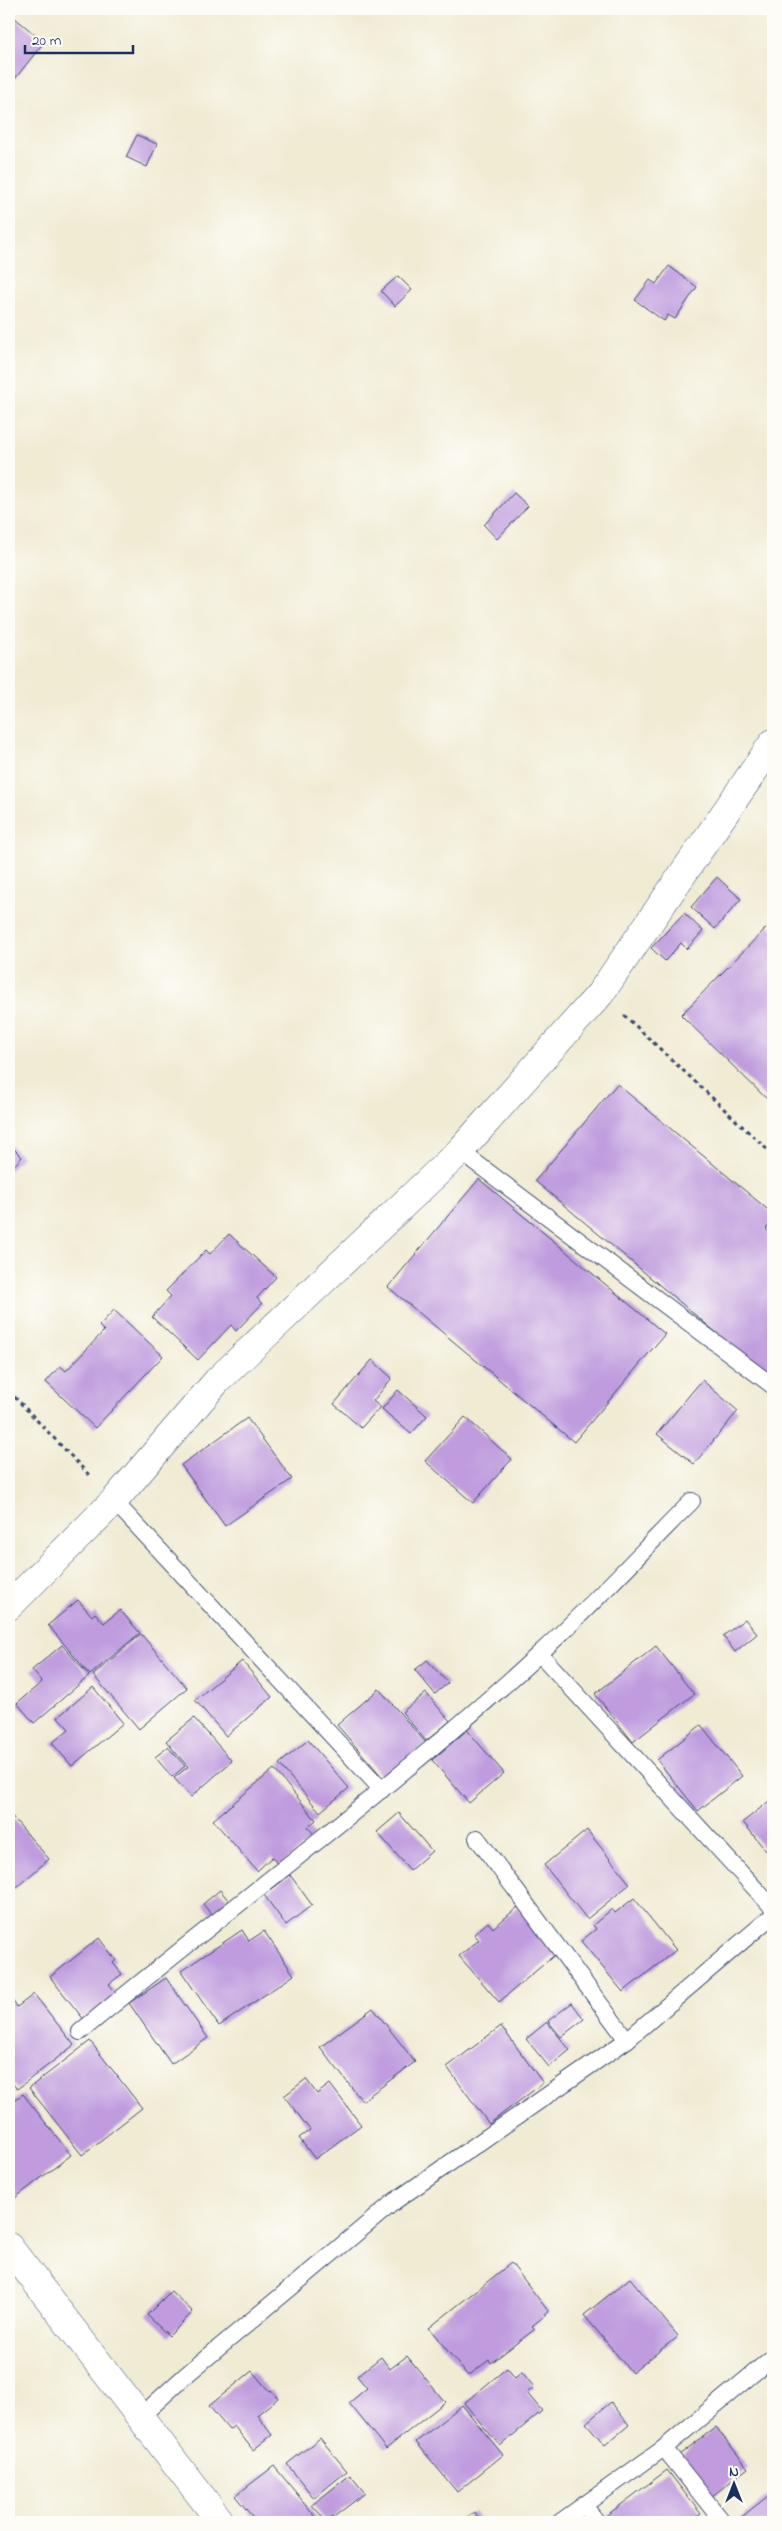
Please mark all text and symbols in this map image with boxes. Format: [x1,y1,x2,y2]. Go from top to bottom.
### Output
scale bar [25,22,132,54]
text: 20 m [32,30,62,52]
north arrow [710,2458,760,2508]
text: N [729,2462,739,2483]

